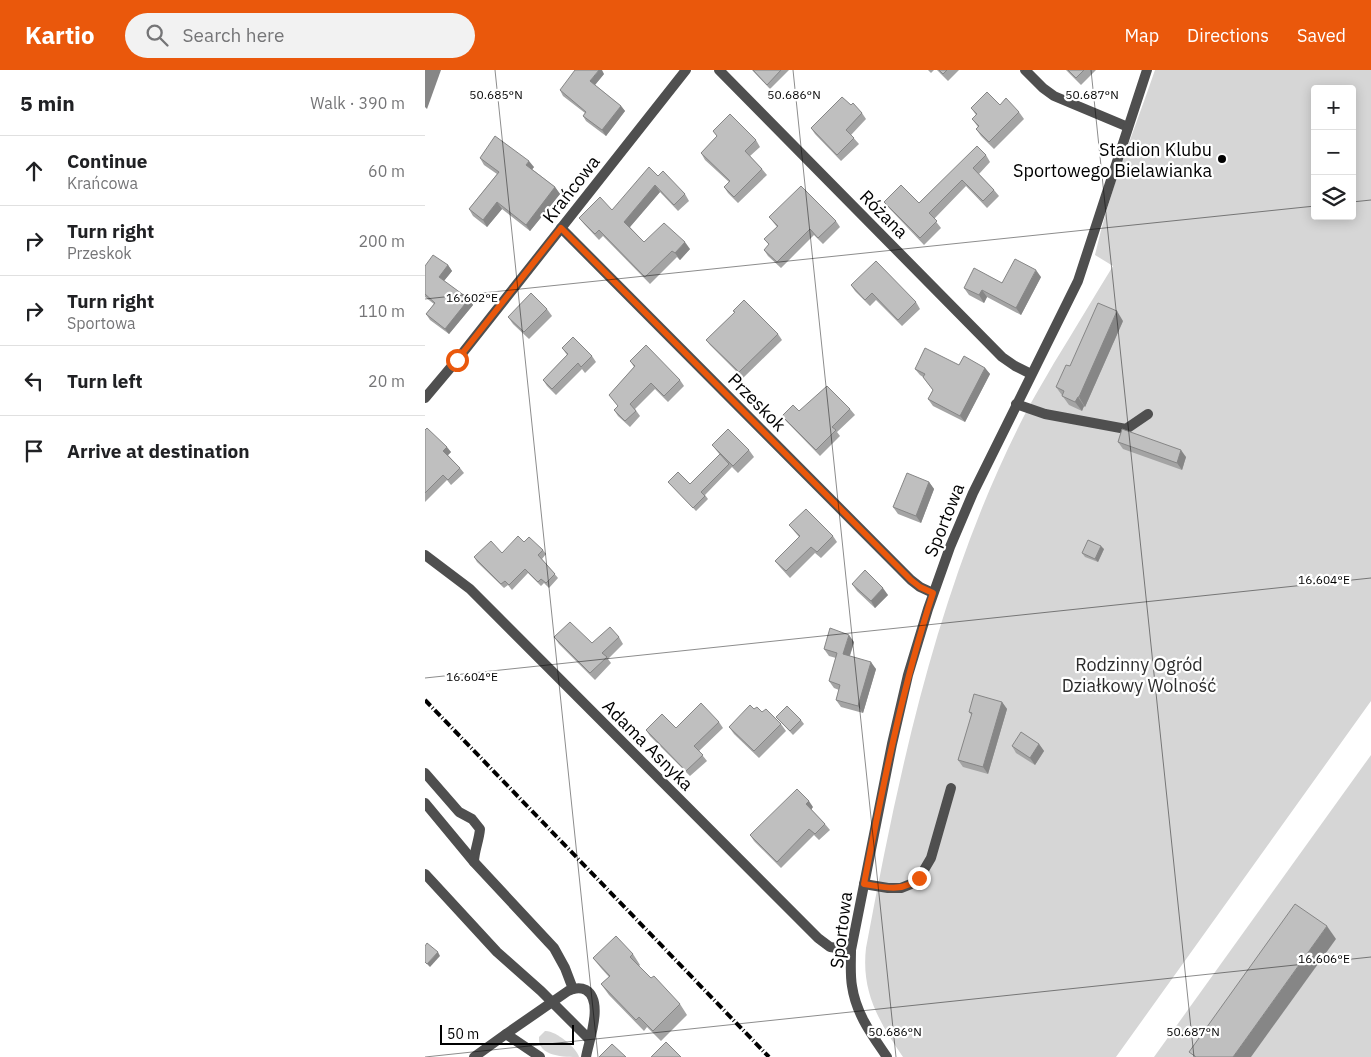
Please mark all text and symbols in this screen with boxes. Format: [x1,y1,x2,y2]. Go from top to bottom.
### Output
search box [125,13,475,58]
text: Kartio [25,19,95,51]
icon: search [143,21,171,49]
text: Search here [183,23,284,47]
text: Map [1124,24,1159,47]
text: Directions [1187,24,1269,47]
text: Saved [1297,24,1346,47]
map controls [1311,85,1356,220]
button: + [1311,85,1356,130]
text: 50.685°N [469,87,523,102]
text: 50.686°N [767,87,821,102]
text: 50.687°N [1065,87,1119,102]
text: 5 min [20,89,75,117]
text: Walk · 390 m [310,93,405,113]
button: − [1311,130,1356,175]
place label: Stadion Klubu Sportowego Bielawianka [1013,138,1212,182]
text: Continue [67,149,147,173]
street label: Krańcowa [537,150,605,228]
marker: Stadion Klubu Sportowego Bielawianka [1216,153,1228,165]
icon: ahead [20,157,48,185]
text: 60 m [368,161,405,181]
text: Krańcowa [67,173,138,193]
button: layers [1311,175,1356,220]
street label: Różana [855,185,913,243]
text: Turn right [67,219,154,243]
icon: right [20,227,48,255]
text: 200 m [358,231,405,251]
text: Przeskok [67,243,132,263]
text: Turn right [67,289,154,313]
text: 16.602°E [446,290,498,305]
icon: right [20,297,48,325]
text: 110 m [358,301,405,321]
text: Sportowa [67,313,136,333]
route start [446,349,469,372]
icon: left [20,367,48,395]
street label: Przeskok [723,368,791,436]
text: Turn left [67,369,143,393]
text: 20 m [368,371,405,391]
icon: arrive [20,437,48,465]
text: Arrive at destination [67,439,250,463]
street label: Sportowa [919,480,969,560]
text: 16.604°E [1298,572,1350,587]
park label: Rodzinny Ogród Działkowy Wolność [1062,653,1216,697]
text: 16.604°E [446,669,498,684]
street label: Adama Asnyka [598,695,699,796]
route end [908,867,931,890]
street label: Sportowa [825,890,857,970]
text: 16.606°E [1298,951,1350,966]
scale bar [440,1022,574,1045]
text: 50.686°N [868,1024,922,1039]
text: 50.687°N [1166,1024,1220,1039]
text: 50 m [447,1025,479,1043]

